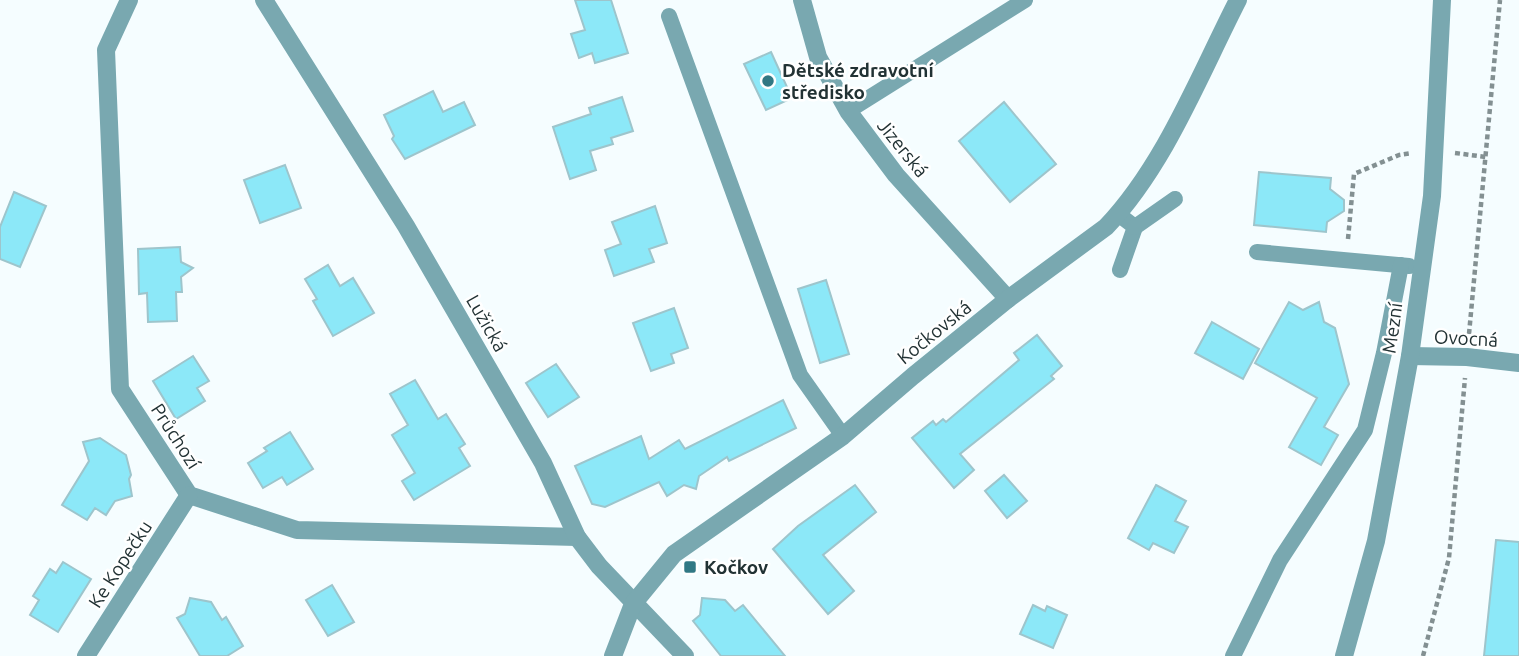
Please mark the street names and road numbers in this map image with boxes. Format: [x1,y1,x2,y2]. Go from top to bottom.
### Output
street label: Jizerská [873,115,933,181]
street label: Lužická [462,291,512,355]
street label: Kočkovská [893,296,975,368]
street label: Mezní [1378,301,1407,355]
street label: Ovocná [1433,325,1499,351]
street label: Průchozí [147,399,205,473]
street label: Ke Kopečku [84,516,156,612]

